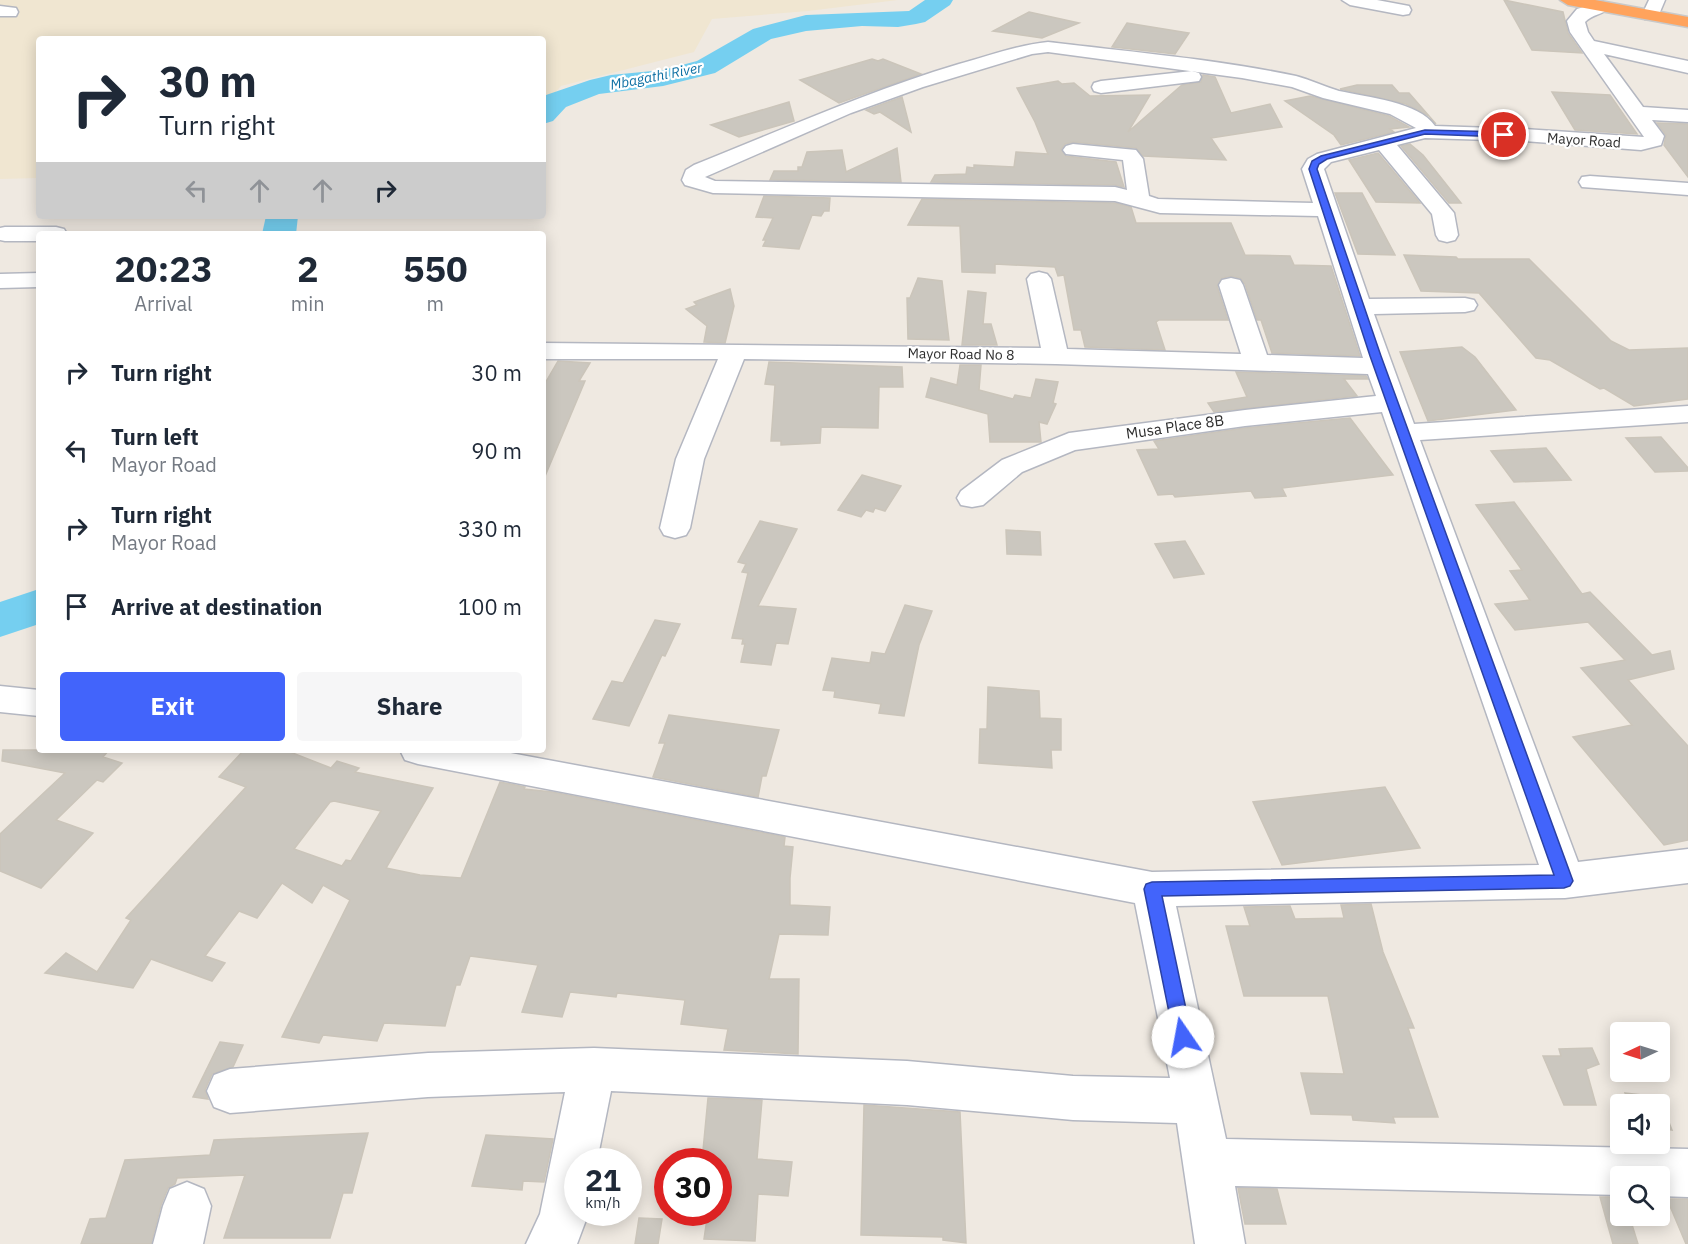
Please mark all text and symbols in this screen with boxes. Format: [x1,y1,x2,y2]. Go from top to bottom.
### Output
text: 30 m [159,54,257,109]
water label: Mbagathi River [609,58,704,94]
icon: right [60,60,138,138]
text: Turn right [159,107,276,142]
pin [1478,109,1529,160]
icon: arrive [1487,118,1520,151]
street label: Mayor Road [1546,128,1622,152]
icon: left [180,174,213,207]
icon: ahead [243,174,276,207]
icon: ahead [306,174,339,207]
icon: right [369,174,402,207]
text: 20:23 [114,245,213,292]
text: 2 [297,245,319,292]
text: 550 [403,245,468,292]
text: Arrival [134,290,193,317]
text: min [291,290,325,317]
text: m [427,290,444,317]
street label: Mayor Road No 8 [907,344,1015,364]
icon: right [60,356,93,389]
text: Turn right [111,358,212,387]
text: 30 m [471,358,522,387]
street label: Musa Place 8B [1125,410,1225,443]
text: Turn left [111,422,199,451]
icon: left [60,434,93,467]
text: 90 m [471,436,522,465]
text: Mayor Road [111,451,217,478]
text: Turn right [111,500,212,529]
icon: right [60,512,93,545]
text: 330 m [458,514,522,543]
text: Mayor Road [111,529,217,556]
icon: arrive [60,590,93,623]
text: Arrive at destination [111,592,322,621]
text: 100 m [458,592,522,621]
button: Exit [60,672,285,741]
button: Share [297,672,522,741]
position arrow [1151,1005,1215,1069]
north arrow [1610,1022,1670,1082]
map controls [1610,1022,1670,1226]
button: sound [1610,1094,1670,1154]
speed limit sign: 30 [654,1148,732,1226]
text: 21 [585,1160,621,1199]
button: search [1610,1166,1670,1226]
text: km/h [585,1193,621,1212]

